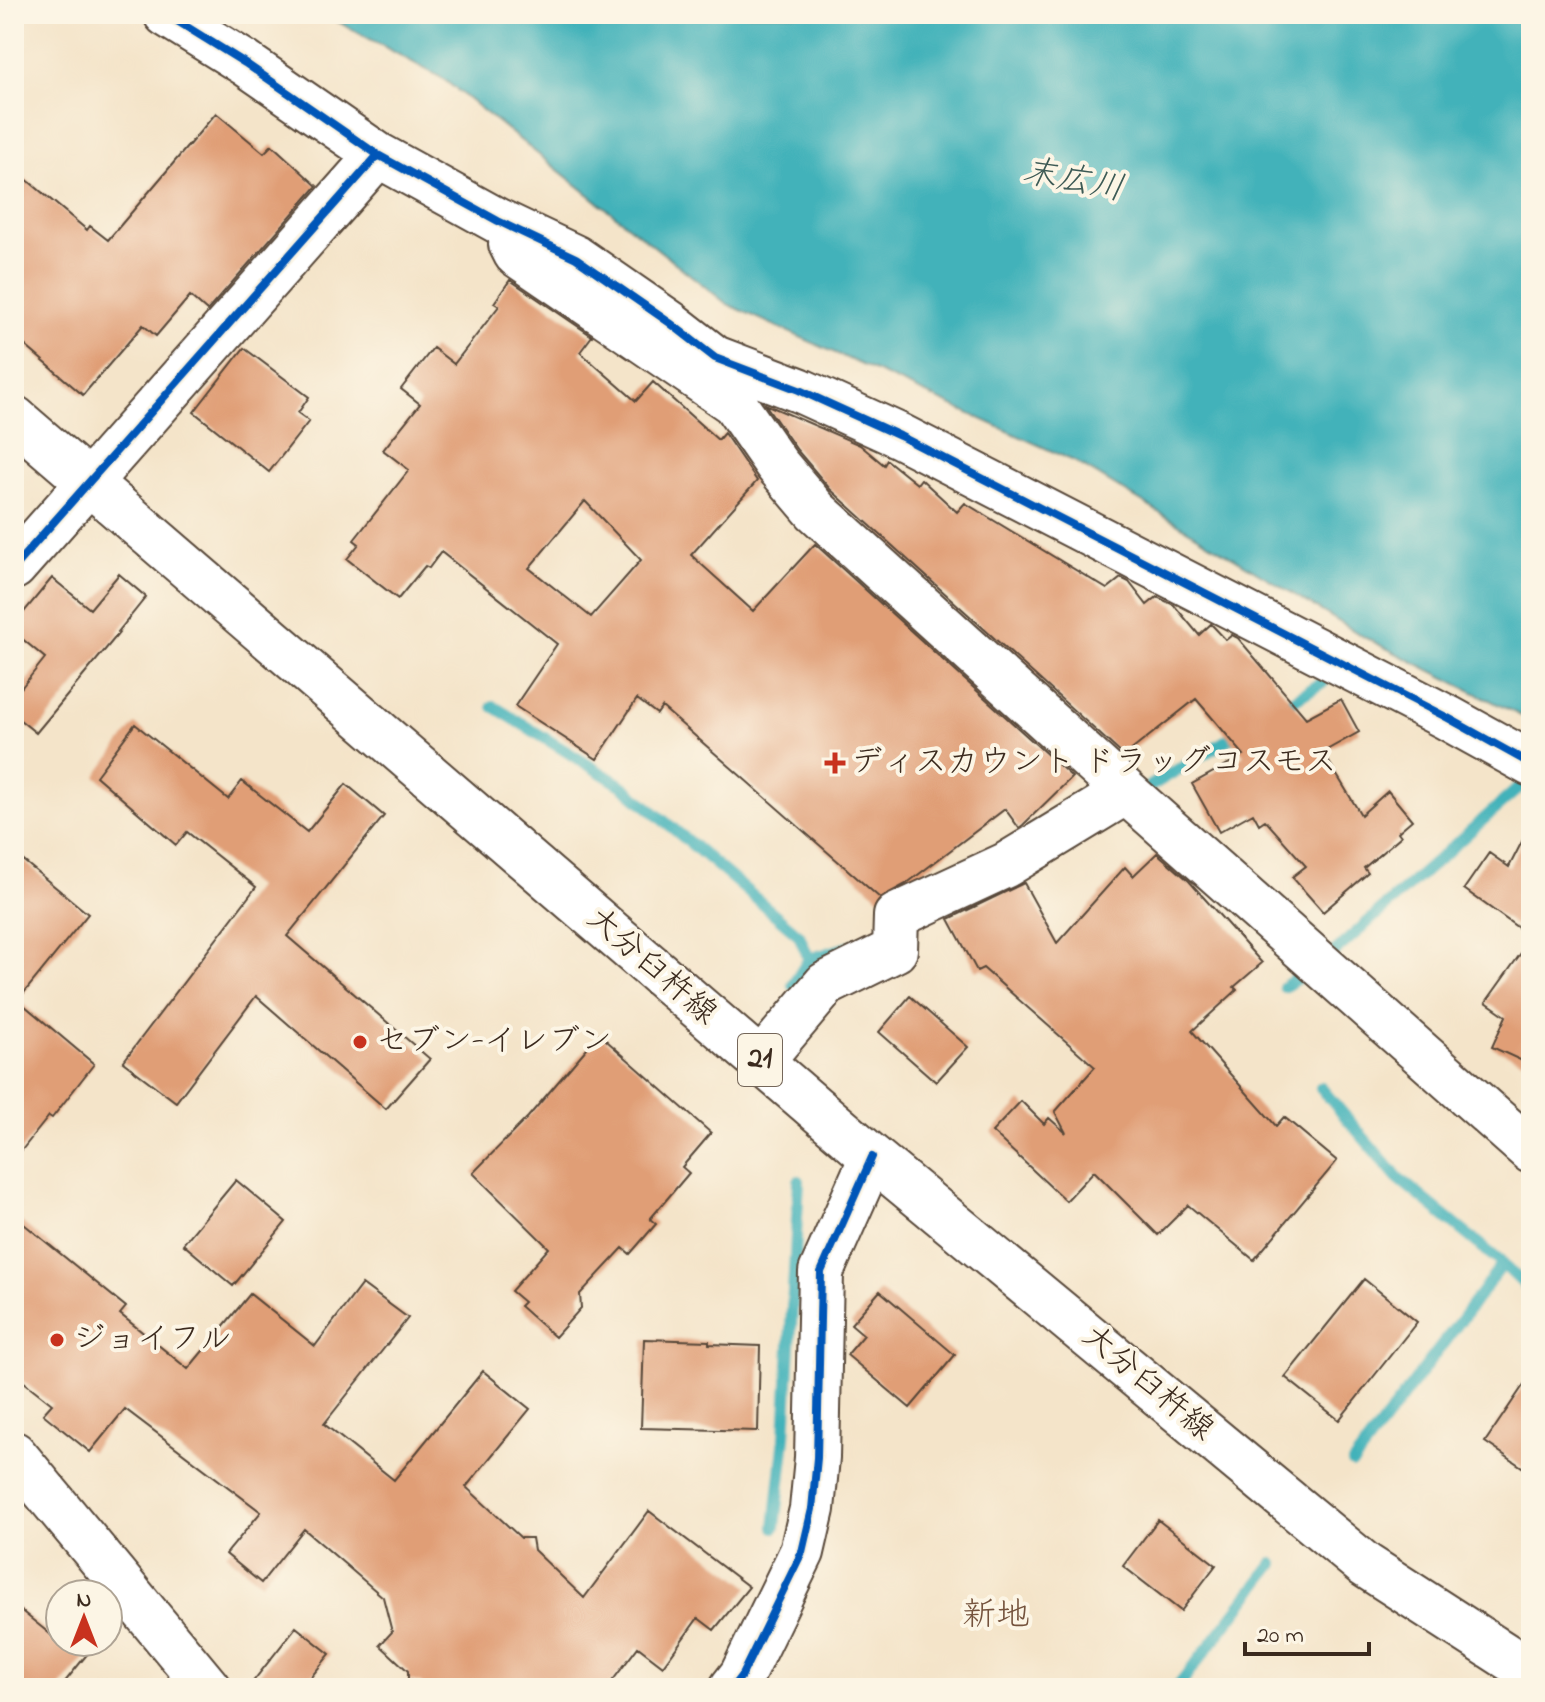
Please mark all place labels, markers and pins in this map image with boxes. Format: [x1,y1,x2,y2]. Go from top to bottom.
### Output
place label: ディスカウント ドラッグコスモス [851,740,1337,787]
marker: ディスカウント ドラッグコスモス [826,754,844,772]
place label: セブン-イレブン [376,1019,612,1066]
marker: セブン-イレブン [351,1033,369,1051]
place label: ジョイフル [73,1317,232,1364]
marker: ジョイフル [48,1331,66,1349]

